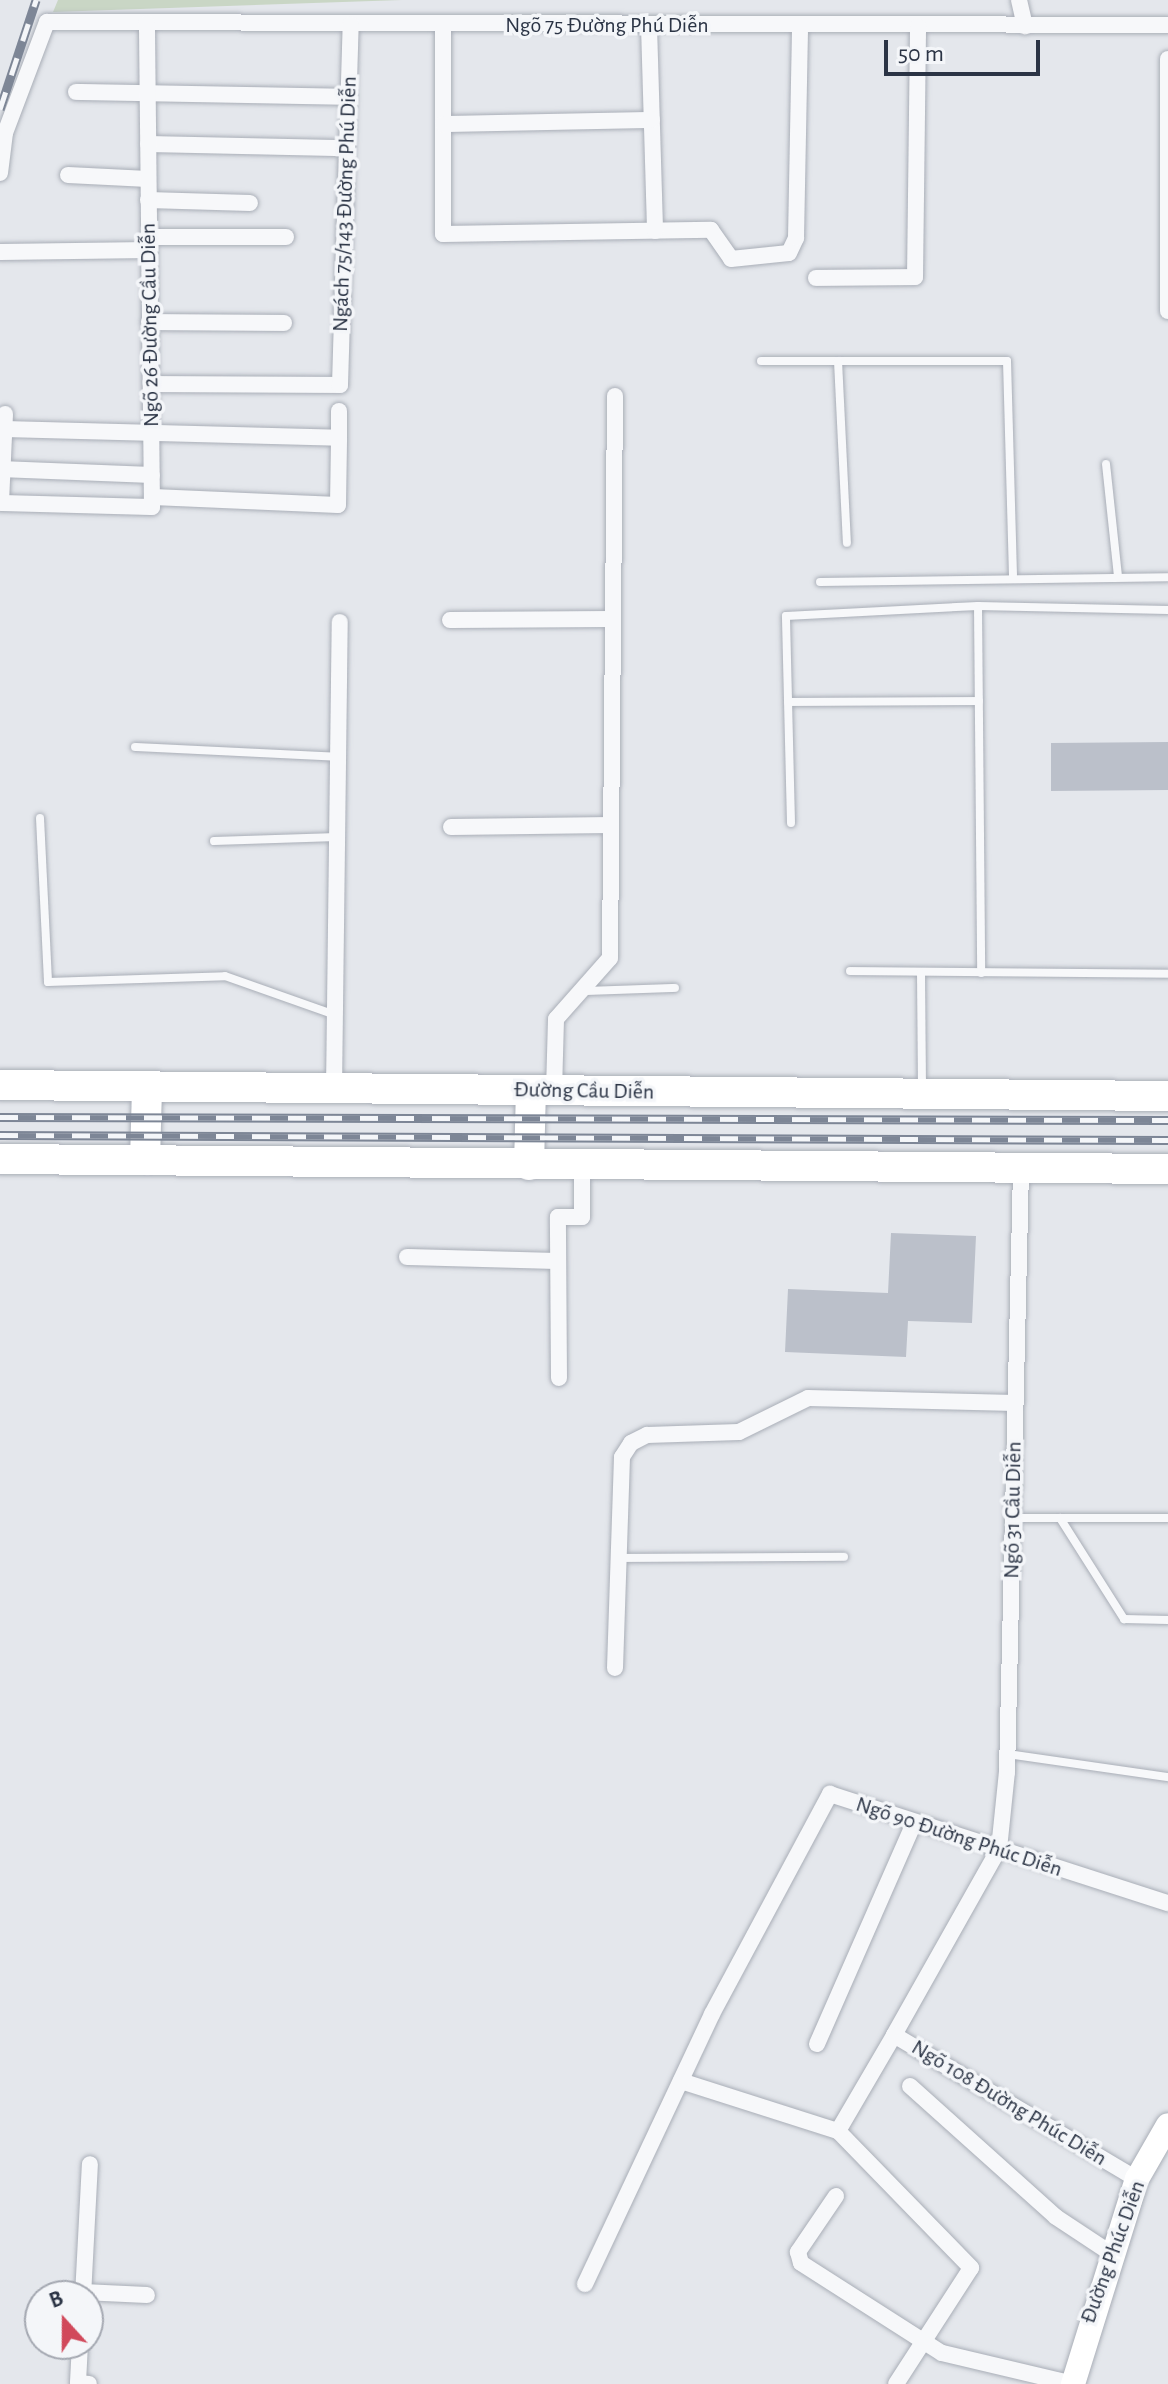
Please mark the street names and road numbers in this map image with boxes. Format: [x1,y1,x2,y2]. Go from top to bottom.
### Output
street label: Ngõ 75 Đường Phú Diễn [505,13,709,39]
street label: Ngách 75/143 Đường Phú Diễn [327,76,363,332]
street label: Ngõ 26 Đường Cầu Diễn [135,223,165,427]
street label: Đường Cầu Diễn [514,1077,654,1105]
street label: Ngõ 31 Cầu Diễn [999,1441,1027,1579]
street label: Ngõ 90 Đường Phúc Diễn [852,1791,1066,1883]
street label: Ngõ 108 Đường Phúc Diễn [907,2034,1111,2172]
street label: Đường Phúc Diễn [1075,2177,1151,2327]

